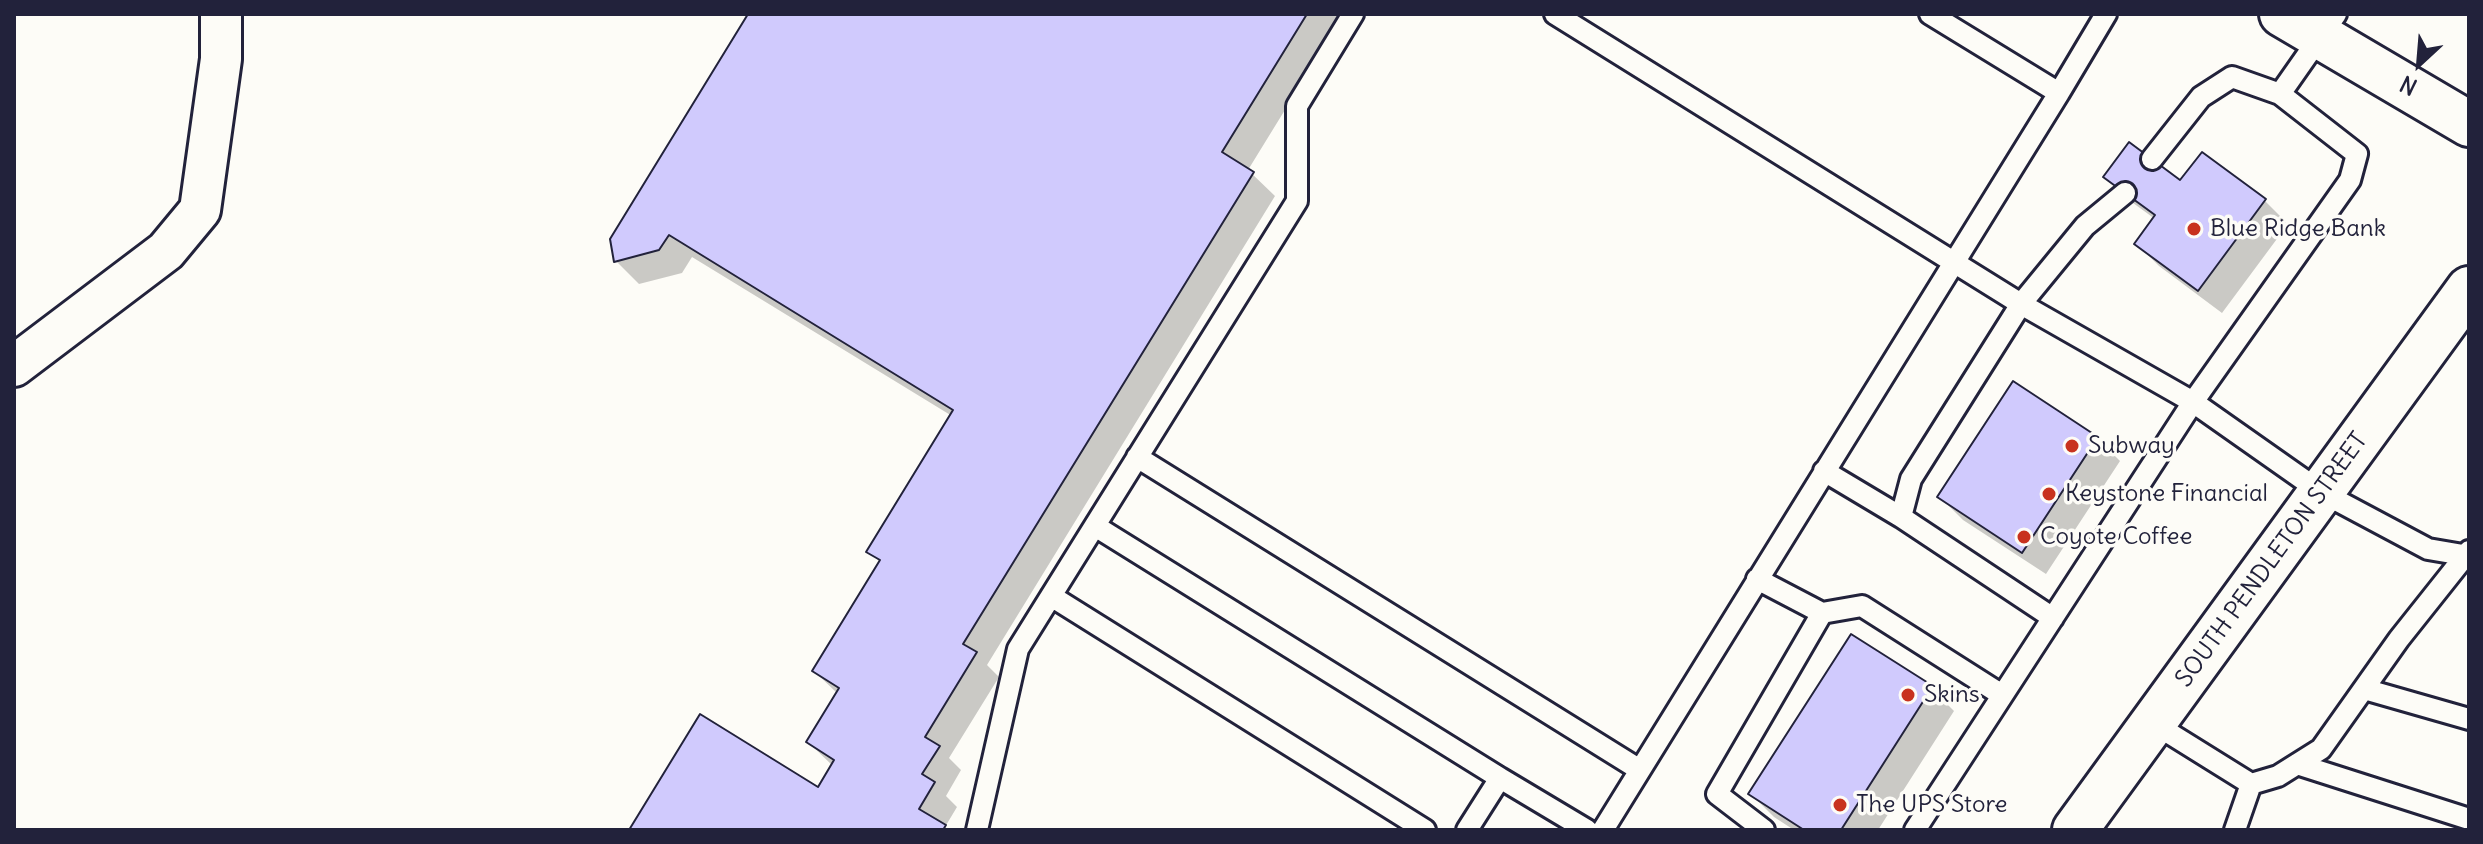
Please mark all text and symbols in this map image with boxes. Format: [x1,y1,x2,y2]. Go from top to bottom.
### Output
north arrow [2379,24,2459,104]
text: N [2396,70,2421,101]
place label: Blue Ridge Bank [2210,215,2386,243]
marker: Blue Ridge Bank [2185,220,2203,238]
street label: SOUTH PENDLETON STREET [2170,427,2374,693]
place label: Subway [2088,432,2175,460]
marker: Subway [2063,437,2081,455]
place label: Keystone Financial [2065,480,2268,508]
marker: Keystone Financial [2040,485,2058,503]
place label: Coyote Coffee [2040,523,2192,551]
marker: Coyote Coffee [2015,528,2033,546]
place label: Skins [1924,681,1980,709]
marker: Skins [1899,686,1917,704]
place label: The UPS Store [1856,791,2007,819]
marker: The UPS Store [1831,796,1849,814]

